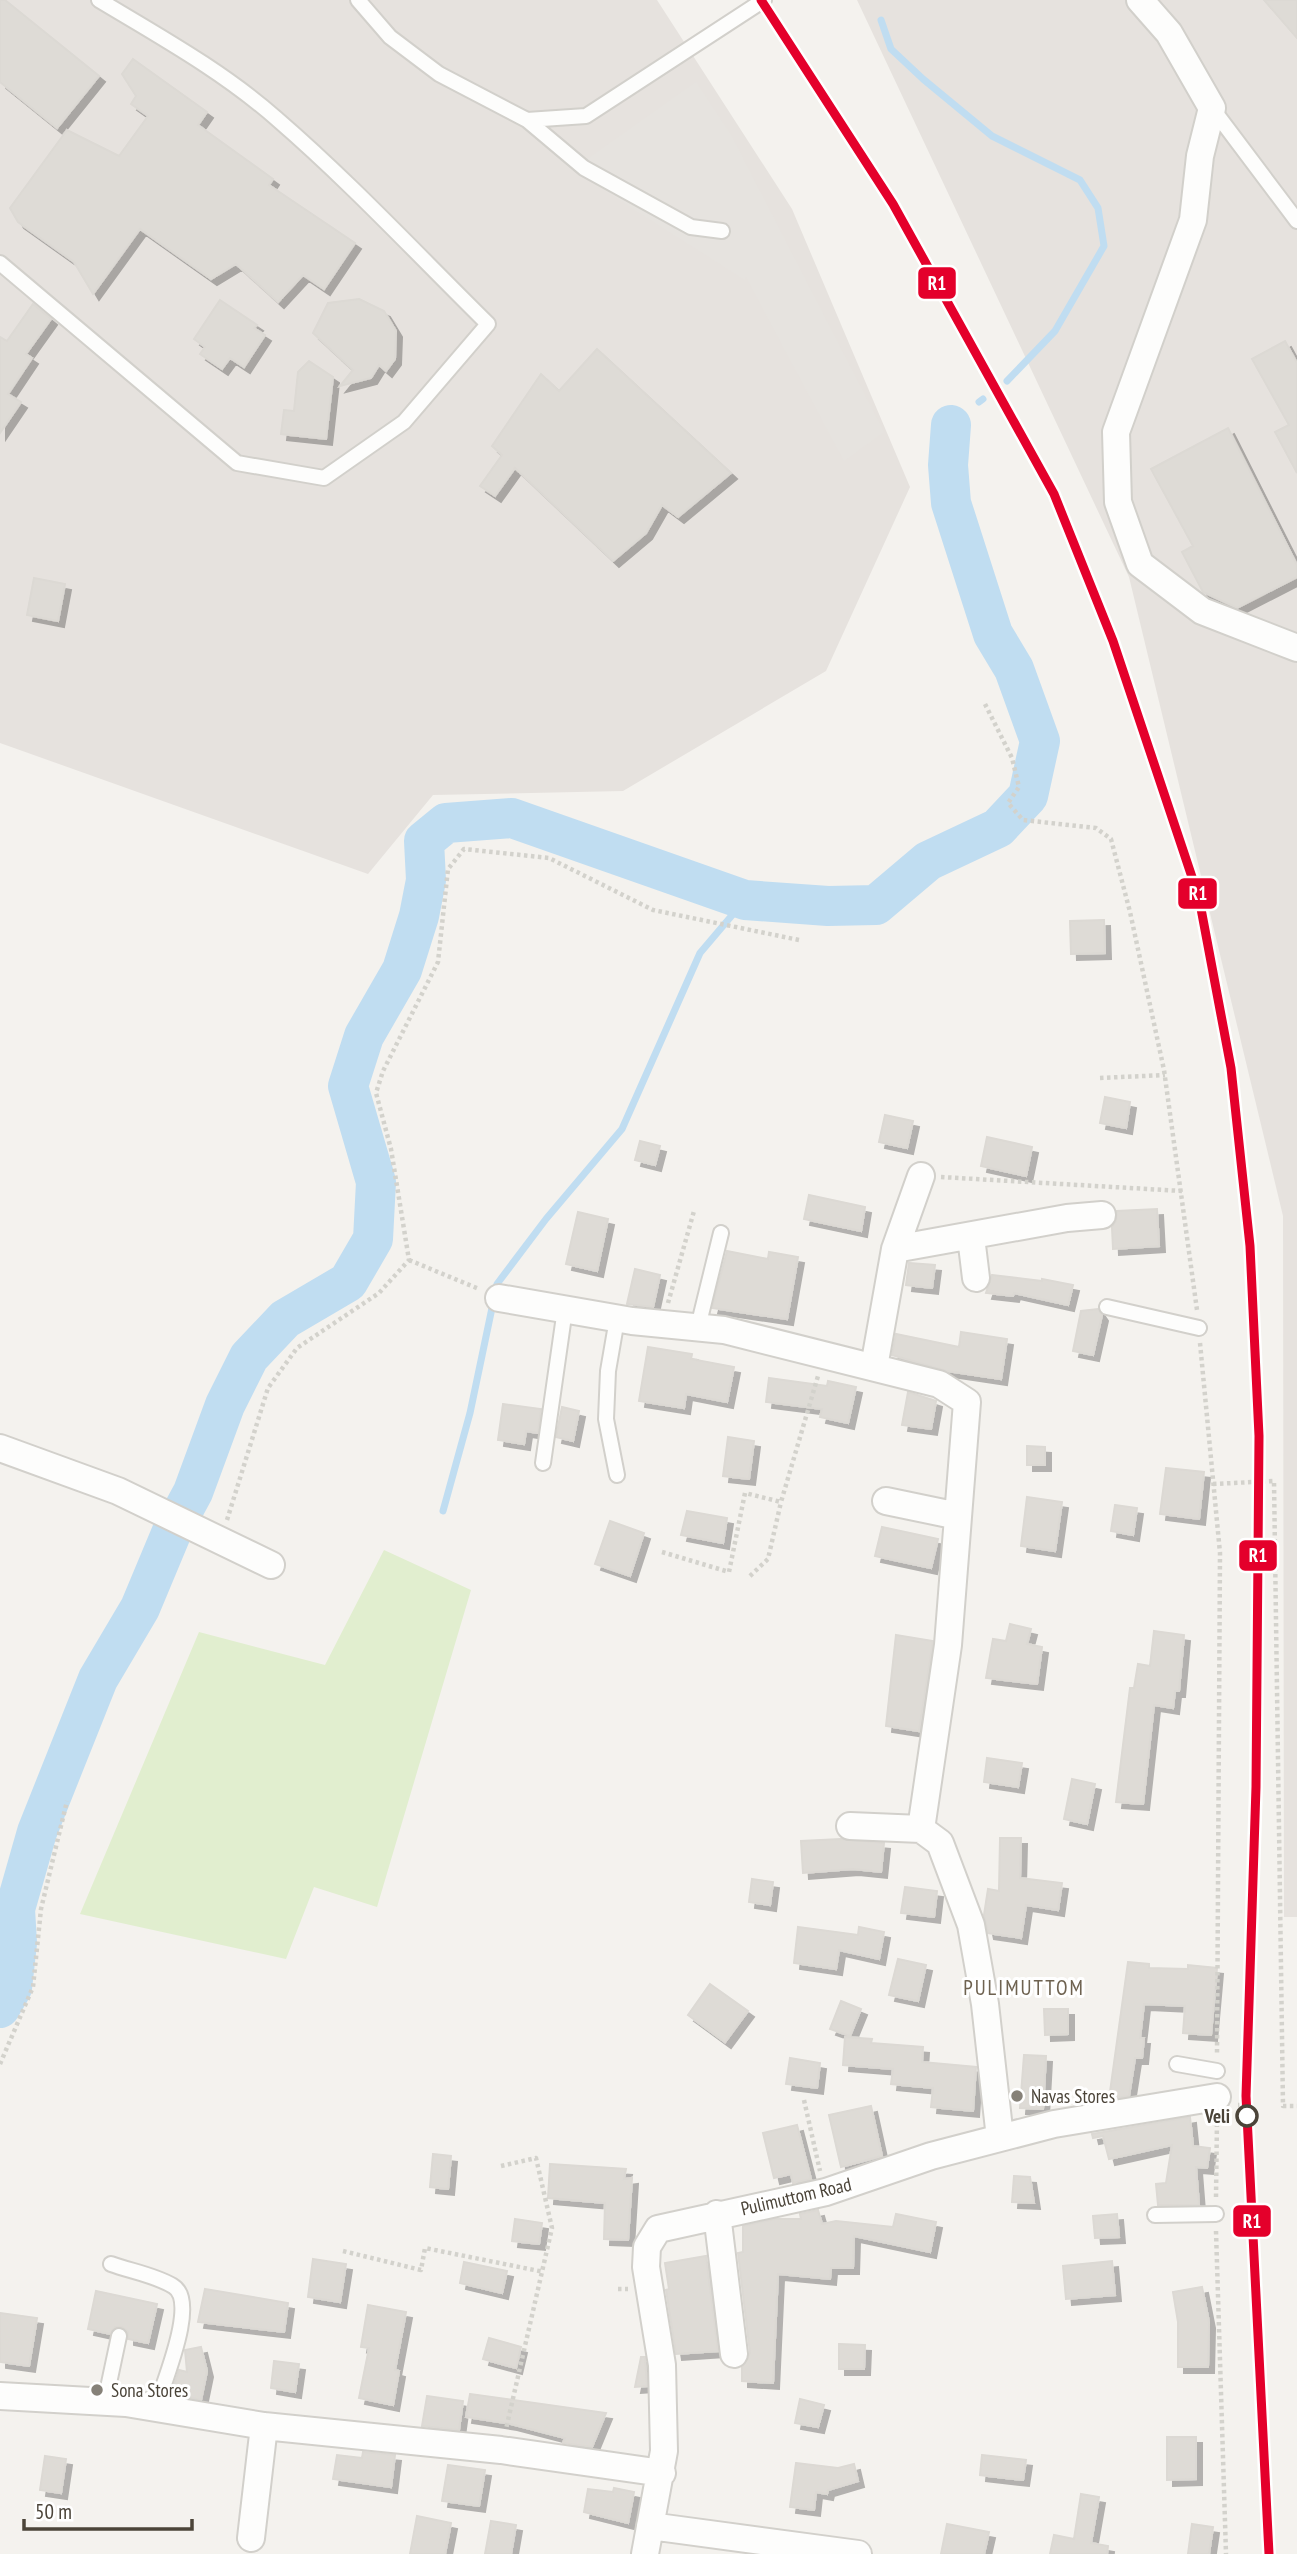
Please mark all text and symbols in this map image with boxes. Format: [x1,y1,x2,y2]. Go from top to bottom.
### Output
line badge: R1 [917,266,957,300]
text: R1 [928,271,946,295]
line badge: R1 [1177,877,1218,910]
text: R1 [1189,881,1207,905]
line badge: R1 [1238,1539,1278,1572]
text: R1 [1249,1543,1267,1567]
district label: PULIMUTTOM [963,1974,1085,2001]
place label: Navas Stores [1031,2084,1115,2108]
marker: Navas Stores [1009,2088,1025,2104]
place label: Veli [1204,2104,1230,2128]
marker: Veli [1236,2105,1258,2127]
street label: Pulimuttom Road [738,2172,854,2220]
line badge: R1 [1232,2204,1272,2238]
text: R1 [1243,2209,1261,2233]
place label: Sona Stores [111,2378,188,2402]
marker: Sona Stores [89,2382,105,2398]
scale bar [24,2488,192,2532]
text: 50 m [35,2498,72,2525]

